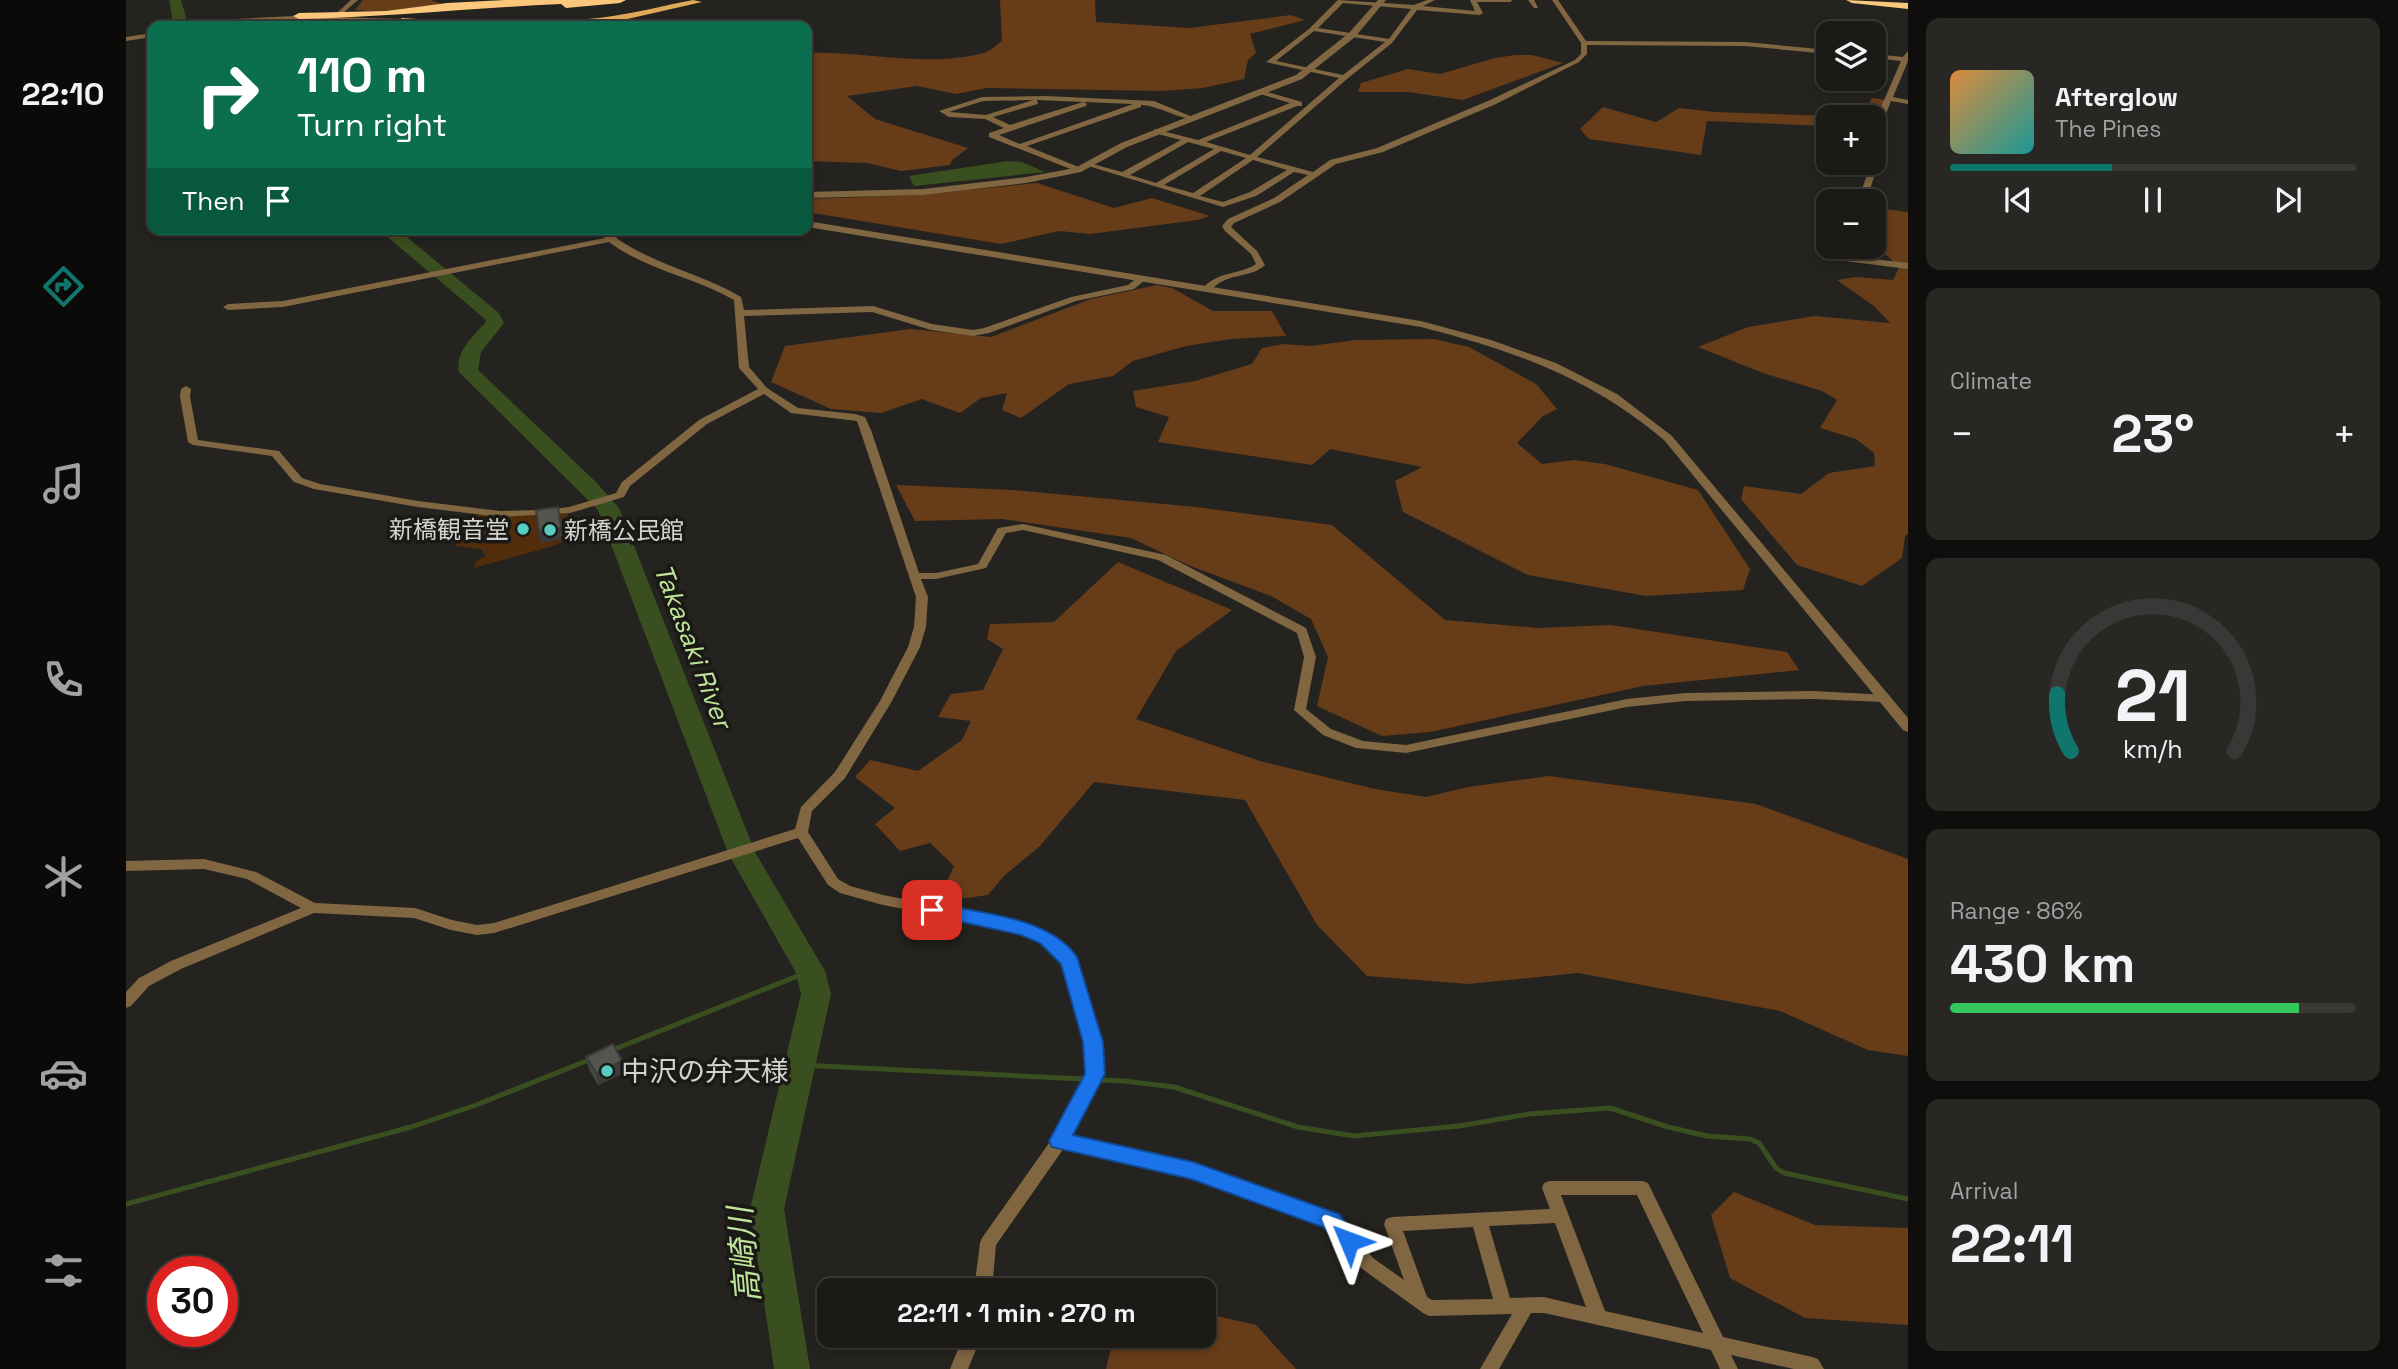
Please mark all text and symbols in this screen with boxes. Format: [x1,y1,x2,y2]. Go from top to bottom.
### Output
map controls [1816,21,1886,259]
button: layers [1816,21,1886,91]
text: 110 m [297,44,427,106]
icon: right [182,49,273,140]
text: 22:10 [22,74,104,114]
text: Afterglow [2055,80,2178,114]
text: Turn right [297,105,447,145]
button: + [1816,105,1886,175]
text: The Pines [2055,114,2161,144]
icon: previous [1999,181,2037,219]
icon: pause [2134,181,2172,219]
icon: next [2269,181,2307,219]
icon: arrive [259,182,297,220]
text: Then [182,184,245,218]
button: − [1816,189,1886,259]
icon: directions [39,262,88,311]
text: Climate [1950,366,2032,396]
text: 23° [2112,401,2195,467]
text: − [1950,410,1974,458]
text: + [2332,410,2356,458]
icon: music [39,459,88,508]
place label: 新橋観音堂 [389,514,509,545]
place label: 新橋公民館 [564,515,684,546]
marker: 新橋観音堂 [515,521,531,537]
marker: 新橋公民館 [542,522,558,538]
water label: Takasaki River [646,559,741,736]
text: 21 [2115,649,2191,742]
icon: phone [39,655,88,704]
text: km/h [2123,732,2183,764]
icon: climate [39,852,88,901]
pin [902,880,962,940]
icon: arrive [913,891,951,929]
text: Range · 86% [1950,896,2083,926]
text: 430 km [1950,931,2135,997]
icon: car [39,1049,88,1098]
place label: 中沢の弁天様 [621,1053,789,1089]
marker: 中沢の弁天様 [599,1063,615,1079]
text: Arrival [1950,1176,2018,1206]
water label: 高崎川 [720,1202,768,1305]
position arrow [1312,1204,1386,1278]
text: 22:11 [1950,1211,2074,1277]
icon: filters [39,1246,88,1295]
speed limit sign: 30 [147,1256,238,1347]
text: 22:11 · 1 min · 270 m [897,1296,1136,1330]

